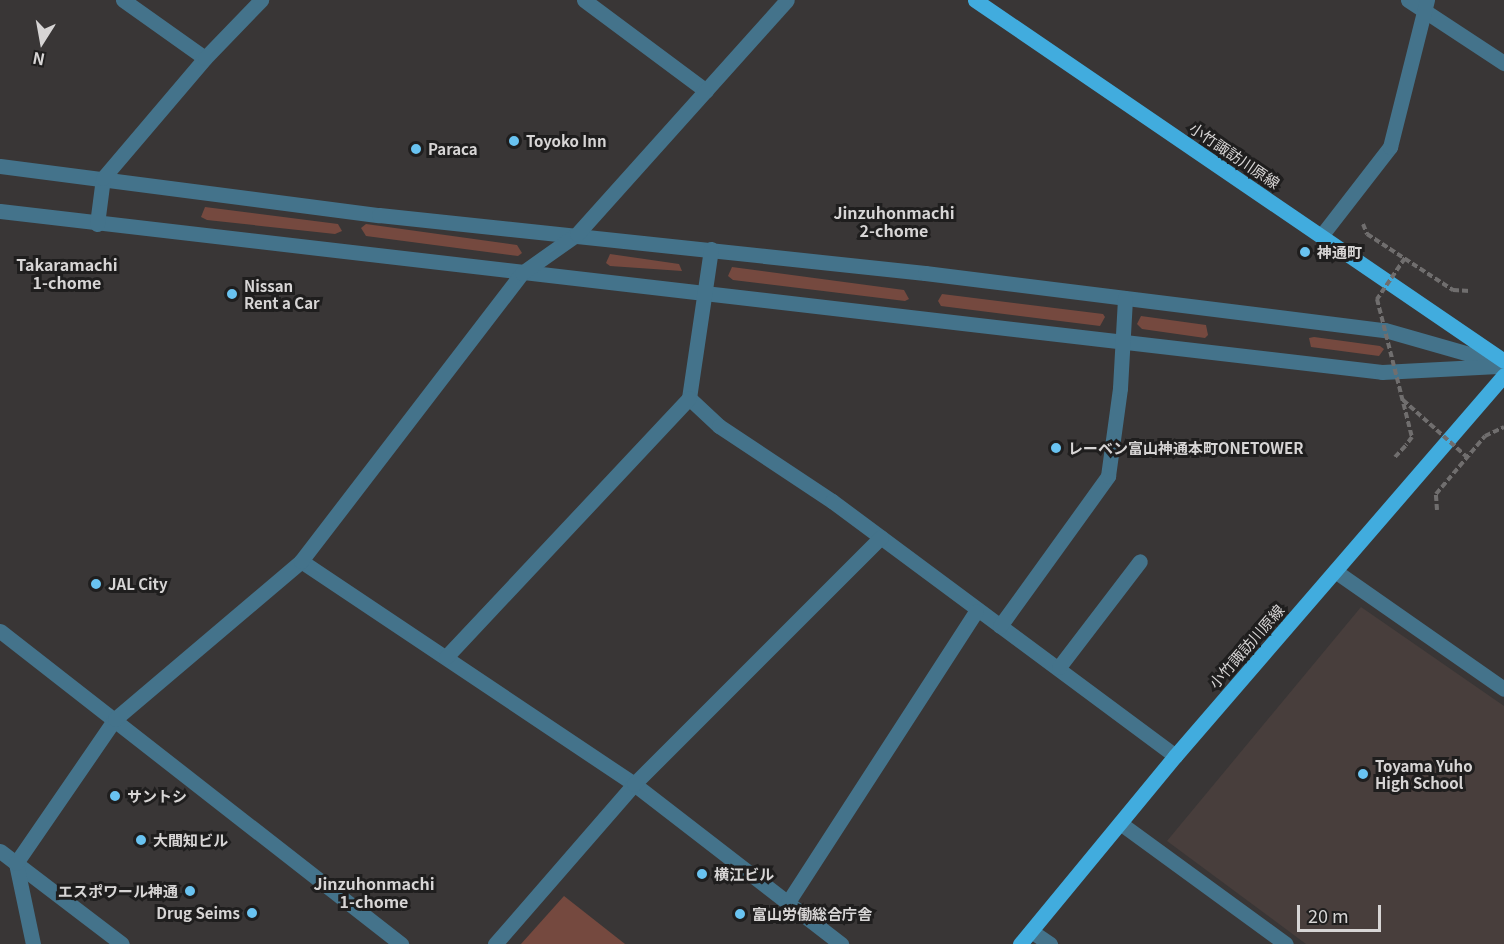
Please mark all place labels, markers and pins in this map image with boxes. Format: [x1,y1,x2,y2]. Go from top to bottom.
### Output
place label: Toyoko Inn [526,132,607,150]
marker: Toyoko Inn [507,134,521,148]
place label: Paraca [428,140,478,158]
marker: Paraca [409,142,423,156]
place label: 神通町 [1317,243,1362,261]
marker: 神通町 [1298,245,1312,259]
place label: Nissan Rent a Car [244,276,320,311]
marker: Nissan Rent a Car [225,287,239,301]
place label: レーベン富山神通本町ONETOWER [1068,439,1303,457]
marker: レーベン富山神通本町ONETOWER [1049,441,1063,455]
place label: JAL City [108,575,168,593]
marker: JAL City [89,577,103,591]
place label: Toyama Yuho High School [1375,756,1473,791]
marker: Toyama Yuho High School [1356,767,1370,781]
place label: サントシ [127,787,187,805]
marker: サントシ [108,789,122,803]
place label: 大間知ビル [153,831,228,849]
marker: 大間知ビル [134,833,148,847]
place label: 横江ビル [714,865,774,883]
marker: 横江ビル [695,867,709,881]
place label: エスポワール神通 [58,882,178,900]
marker: エスポワール神通 [183,884,197,898]
place label: Drug Seims [156,904,240,922]
place label: 富山労働総合庁舎 [752,905,872,923]
marker: Drug Seims [245,906,259,920]
marker: 富山労働総合庁舎 [733,907,747,921]

